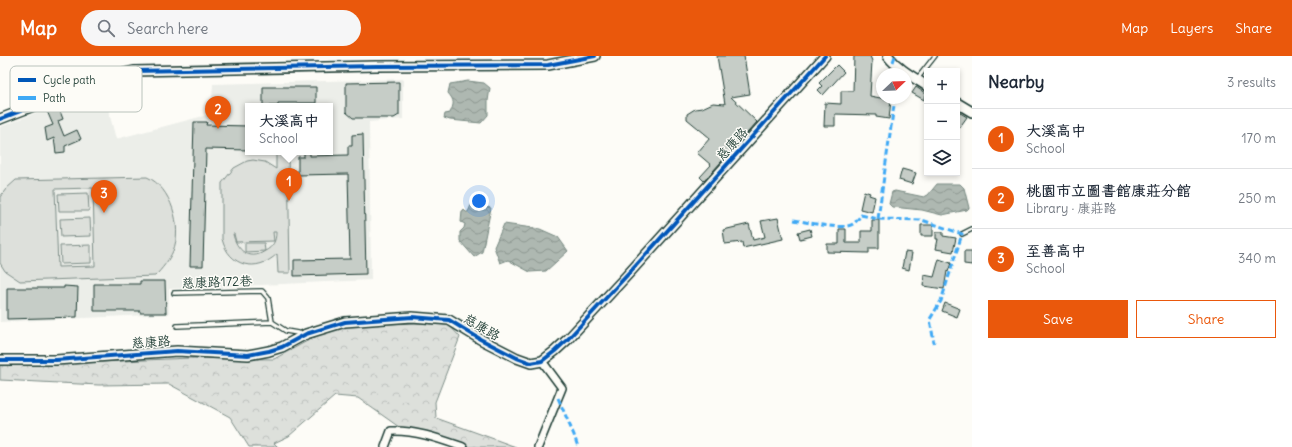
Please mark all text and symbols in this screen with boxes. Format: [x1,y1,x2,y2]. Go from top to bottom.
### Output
search box [81,10,361,46]
text: Map [20,16,57,40]
icon: search [95,17,117,39]
text: Search here [127,19,208,38]
text: Map [1121,19,1148,37]
text: Layers [1170,19,1213,37]
text: Share [1235,19,1272,37]
legend [10,66,142,112]
north arrow [876,68,912,104]
map controls [924,68,960,176]
button: + [924,68,960,104]
text: Nearby [988,71,1044,93]
text: Cycle path [43,73,96,87]
text: 3 results [1227,74,1276,91]
text: Path [43,91,66,105]
pin: 2 [205,96,231,129]
popup [245,103,333,155]
button: − [924,104,960,140]
text: 大溪高中 [259,111,319,130]
text: 大溪高中 [1026,121,1086,140]
street label: 慈康路 [713,124,751,164]
text: School [259,130,298,147]
text: 1 [998,130,1004,147]
text: 170 m [1241,130,1276,147]
button: layers [924,140,960,176]
text: School [1026,140,1065,157]
pin: 1 [276,168,302,201]
pin: 3 [91,180,117,213]
text: 桃園市立圖書館康莊分館 [1026,181,1191,200]
text: 2 [997,190,1005,207]
text: 250 m [1238,190,1276,207]
your location [469,191,489,211]
text: Library · 康莊路 [1026,200,1117,217]
text: 至善高中 [1026,241,1086,260]
text: 3 [997,250,1005,267]
text: 340 m [1238,250,1276,267]
text: School [1026,260,1065,277]
street label: 慈康路172巷 [181,272,253,292]
button: Save [988,300,1128,338]
button: Share [1136,300,1276,338]
street label: 慈康路 [461,310,503,344]
street label: 慈康路 [131,332,171,352]

